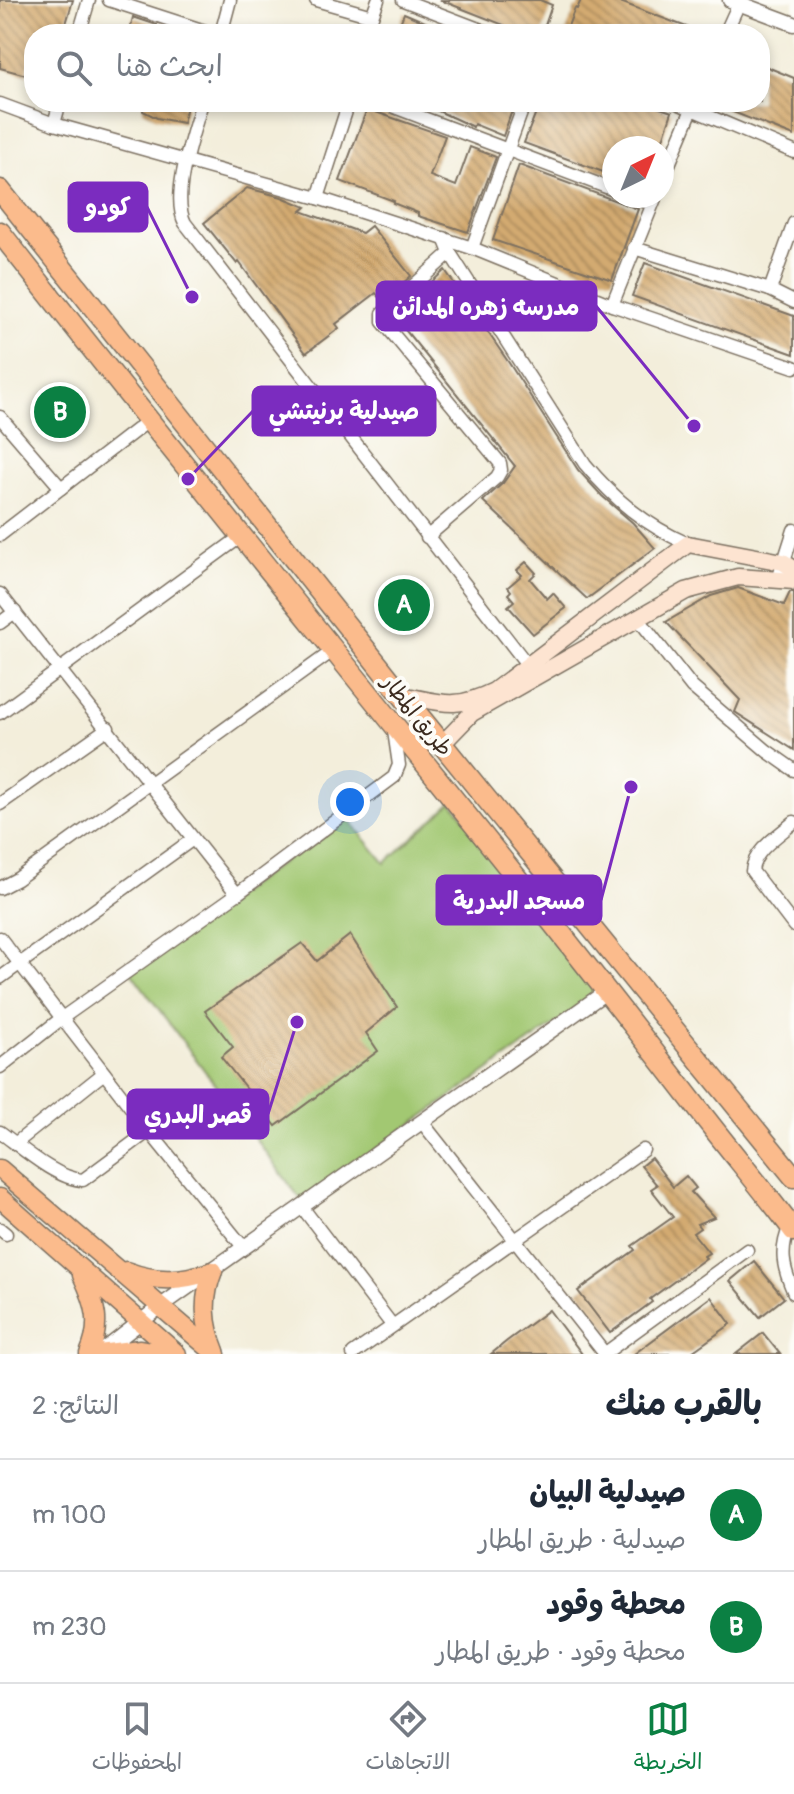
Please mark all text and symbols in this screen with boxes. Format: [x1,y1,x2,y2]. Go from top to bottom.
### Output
search box [24,24,770,112]
icon: search [52,46,96,90]
text: ابحث هنا [116,48,223,85]
north arrow [602,136,674,208]
callout: كودو [69,183,147,231]
text: كودو [83,193,131,222]
callout: مدرسه زهره المدائن [377,282,596,330]
text: مدرسه زهره المدائن [392,293,580,322]
pin: B [34,382,86,442]
callout: صيدلية برنيتشي [253,387,435,435]
text: صيدلية برنيتشي [269,397,419,432]
pin: A [378,575,430,635]
street label: طريق المطار [375,668,459,762]
your location [330,782,370,822]
callout: مسجد البدرية [437,876,601,924]
text: مسجد البدرية [453,887,585,916]
callout: قصر البدري [128,1090,268,1138]
text: قصر البدري [144,1101,252,1133]
text: بالقرب منك [606,1383,762,1426]
text: النتائج: 2 [32,1390,119,1422]
text: صيدلية البيان [529,1474,686,1511]
text: 100 m [32,1499,106,1531]
text: A [728,1499,744,1531]
text: صيدلية · طريق المطار [479,1524,686,1556]
text: محطة وقود [546,1586,686,1623]
text: 230 m [32,1611,107,1643]
text: B [729,1611,743,1643]
text: محطة وقود · طريق المطار [436,1636,686,1668]
tab: المحفوظات [92,1697,182,1781]
tab: الاتجاهات [366,1697,450,1781]
tab: الخريطة [634,1697,702,1781]

